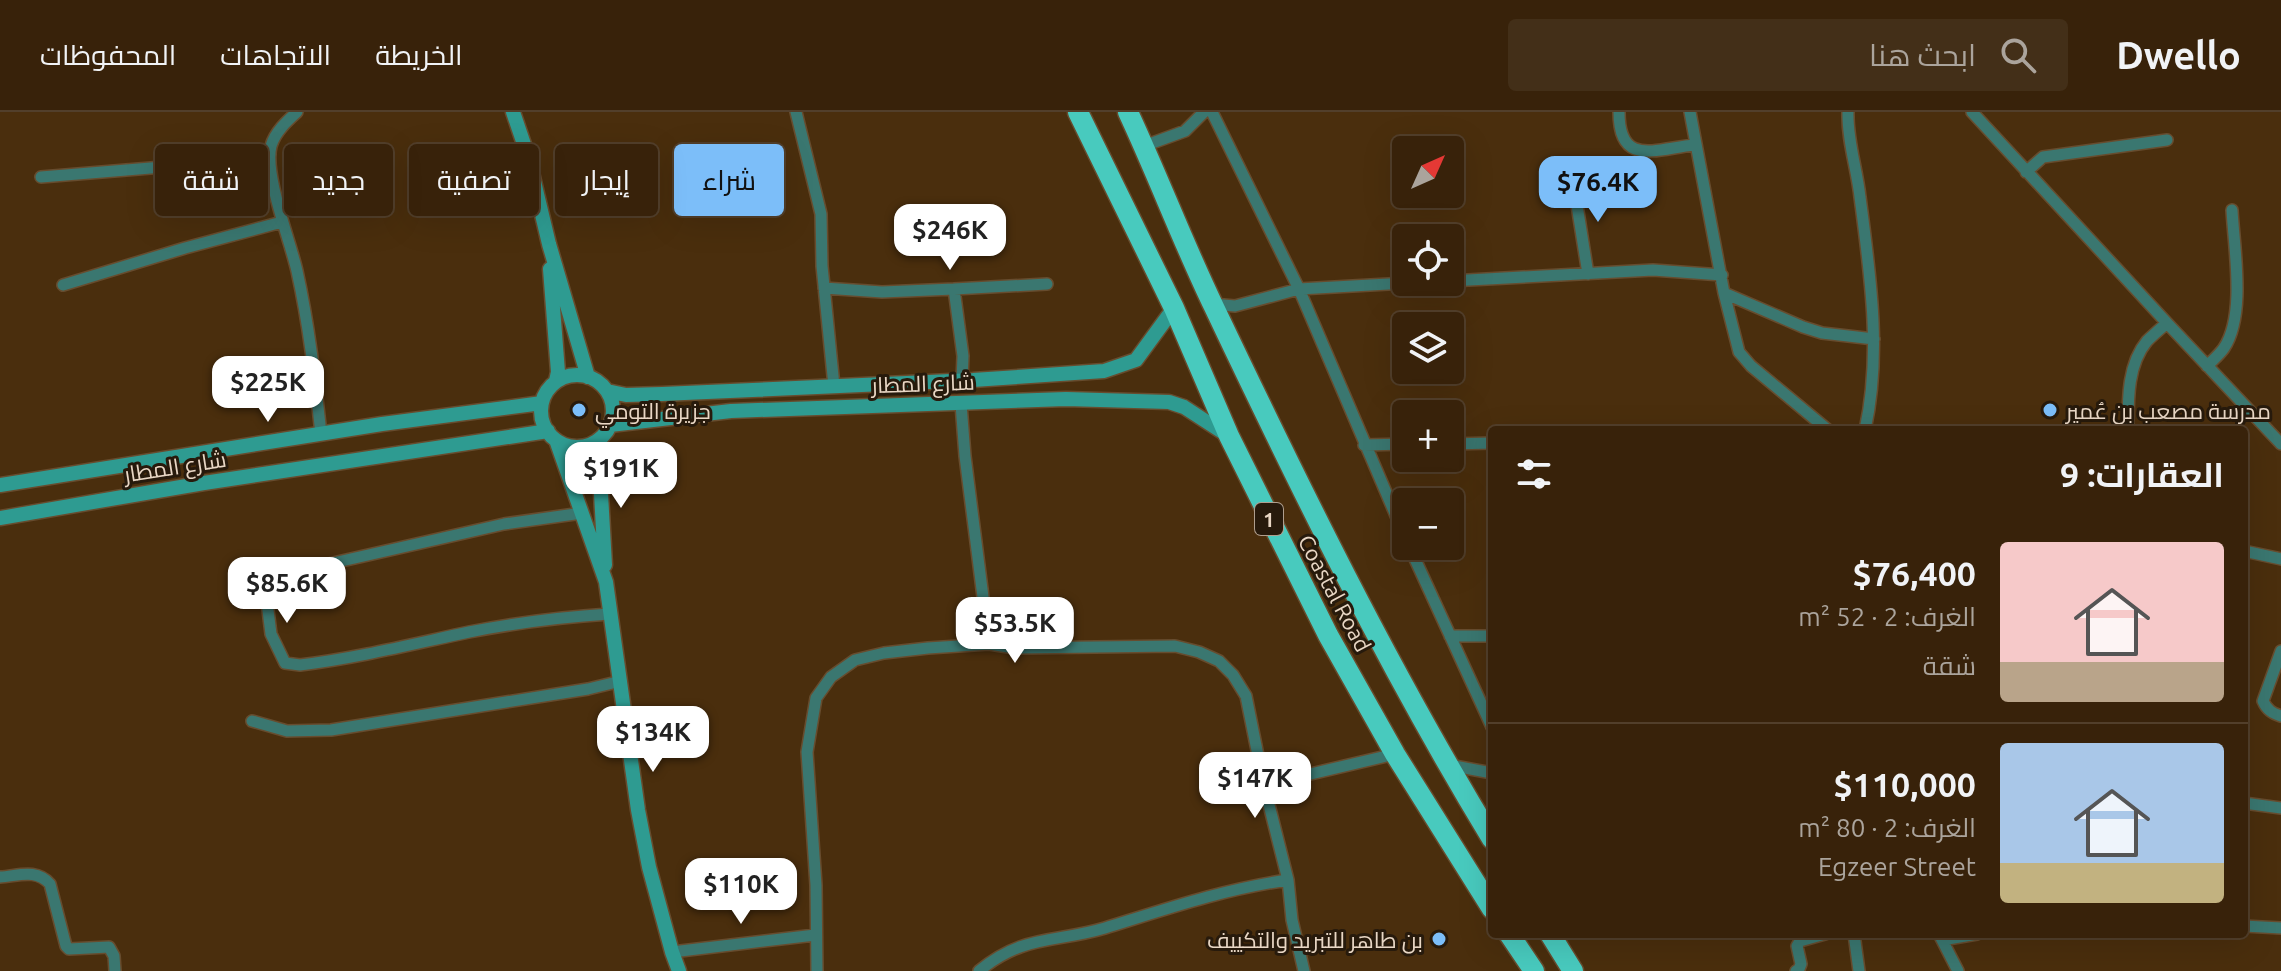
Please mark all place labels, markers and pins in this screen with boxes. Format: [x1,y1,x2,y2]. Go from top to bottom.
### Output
pin: $76.4K [1533,156,1663,224]
pin: $246K [894,204,1006,272]
pin: $225K [212,356,324,424]
place label: جزيرة التومي [595,398,711,428]
place label: مدرسة مصعب بن عُمير [2064,398,2271,425]
marker: جزيرة التومي [570,401,588,419]
marker: مدرسة مصعب بن عُمير [2041,401,2059,419]
pin: $191K [565,442,677,510]
pin: $85.6K [222,557,352,625]
pin: $53.5K [950,597,1080,665]
pin: $134K [597,706,709,774]
pin: $147K [1199,752,1311,820]
pin: $110K [685,858,797,926]
place label: بن طاهر للتبريد والتكييف [1207,927,1423,954]
marker: بن طاهر للتبريد والتكييف [1430,930,1448,948]

